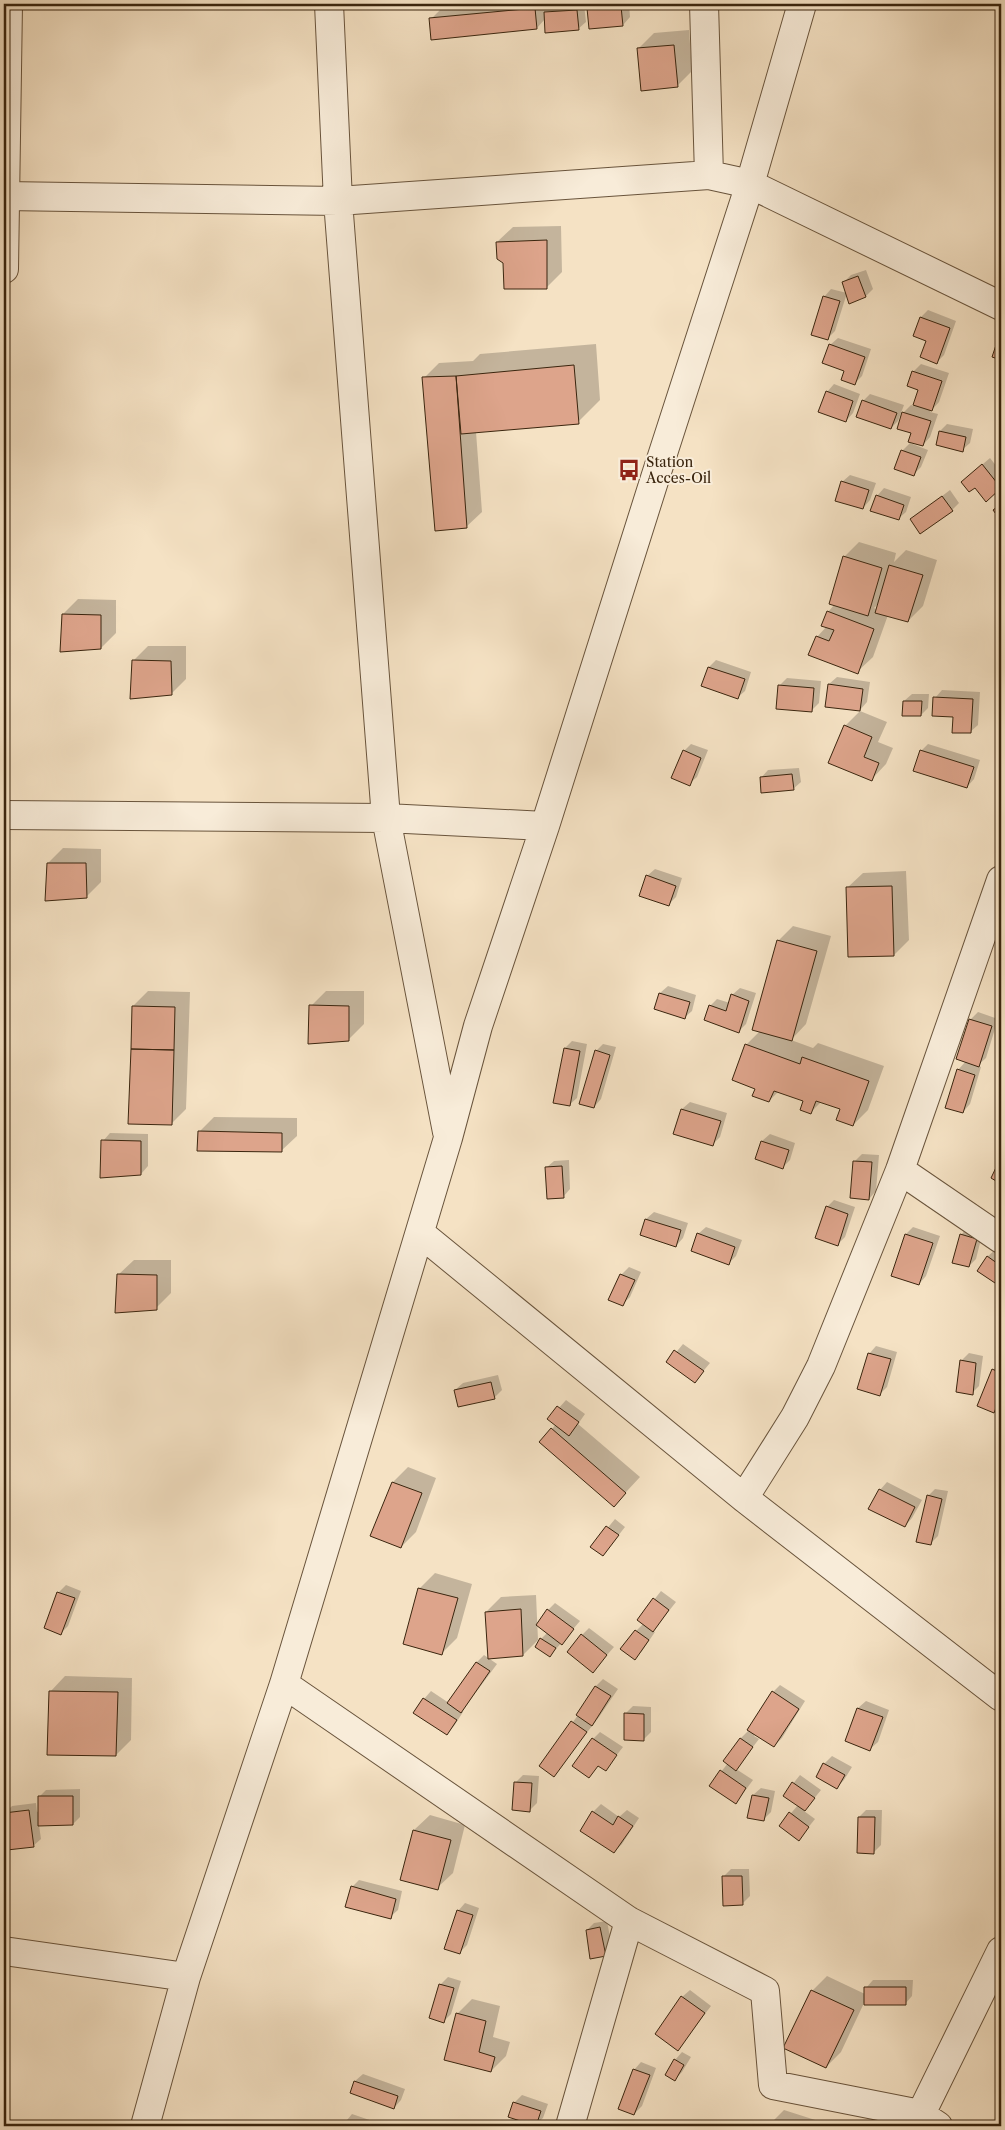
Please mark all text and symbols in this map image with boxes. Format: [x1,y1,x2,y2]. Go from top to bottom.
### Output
place label: Station Acces-Oil [645,453,711,487]
bus stop icon: Station Acces-Oil [616,457,642,483]

